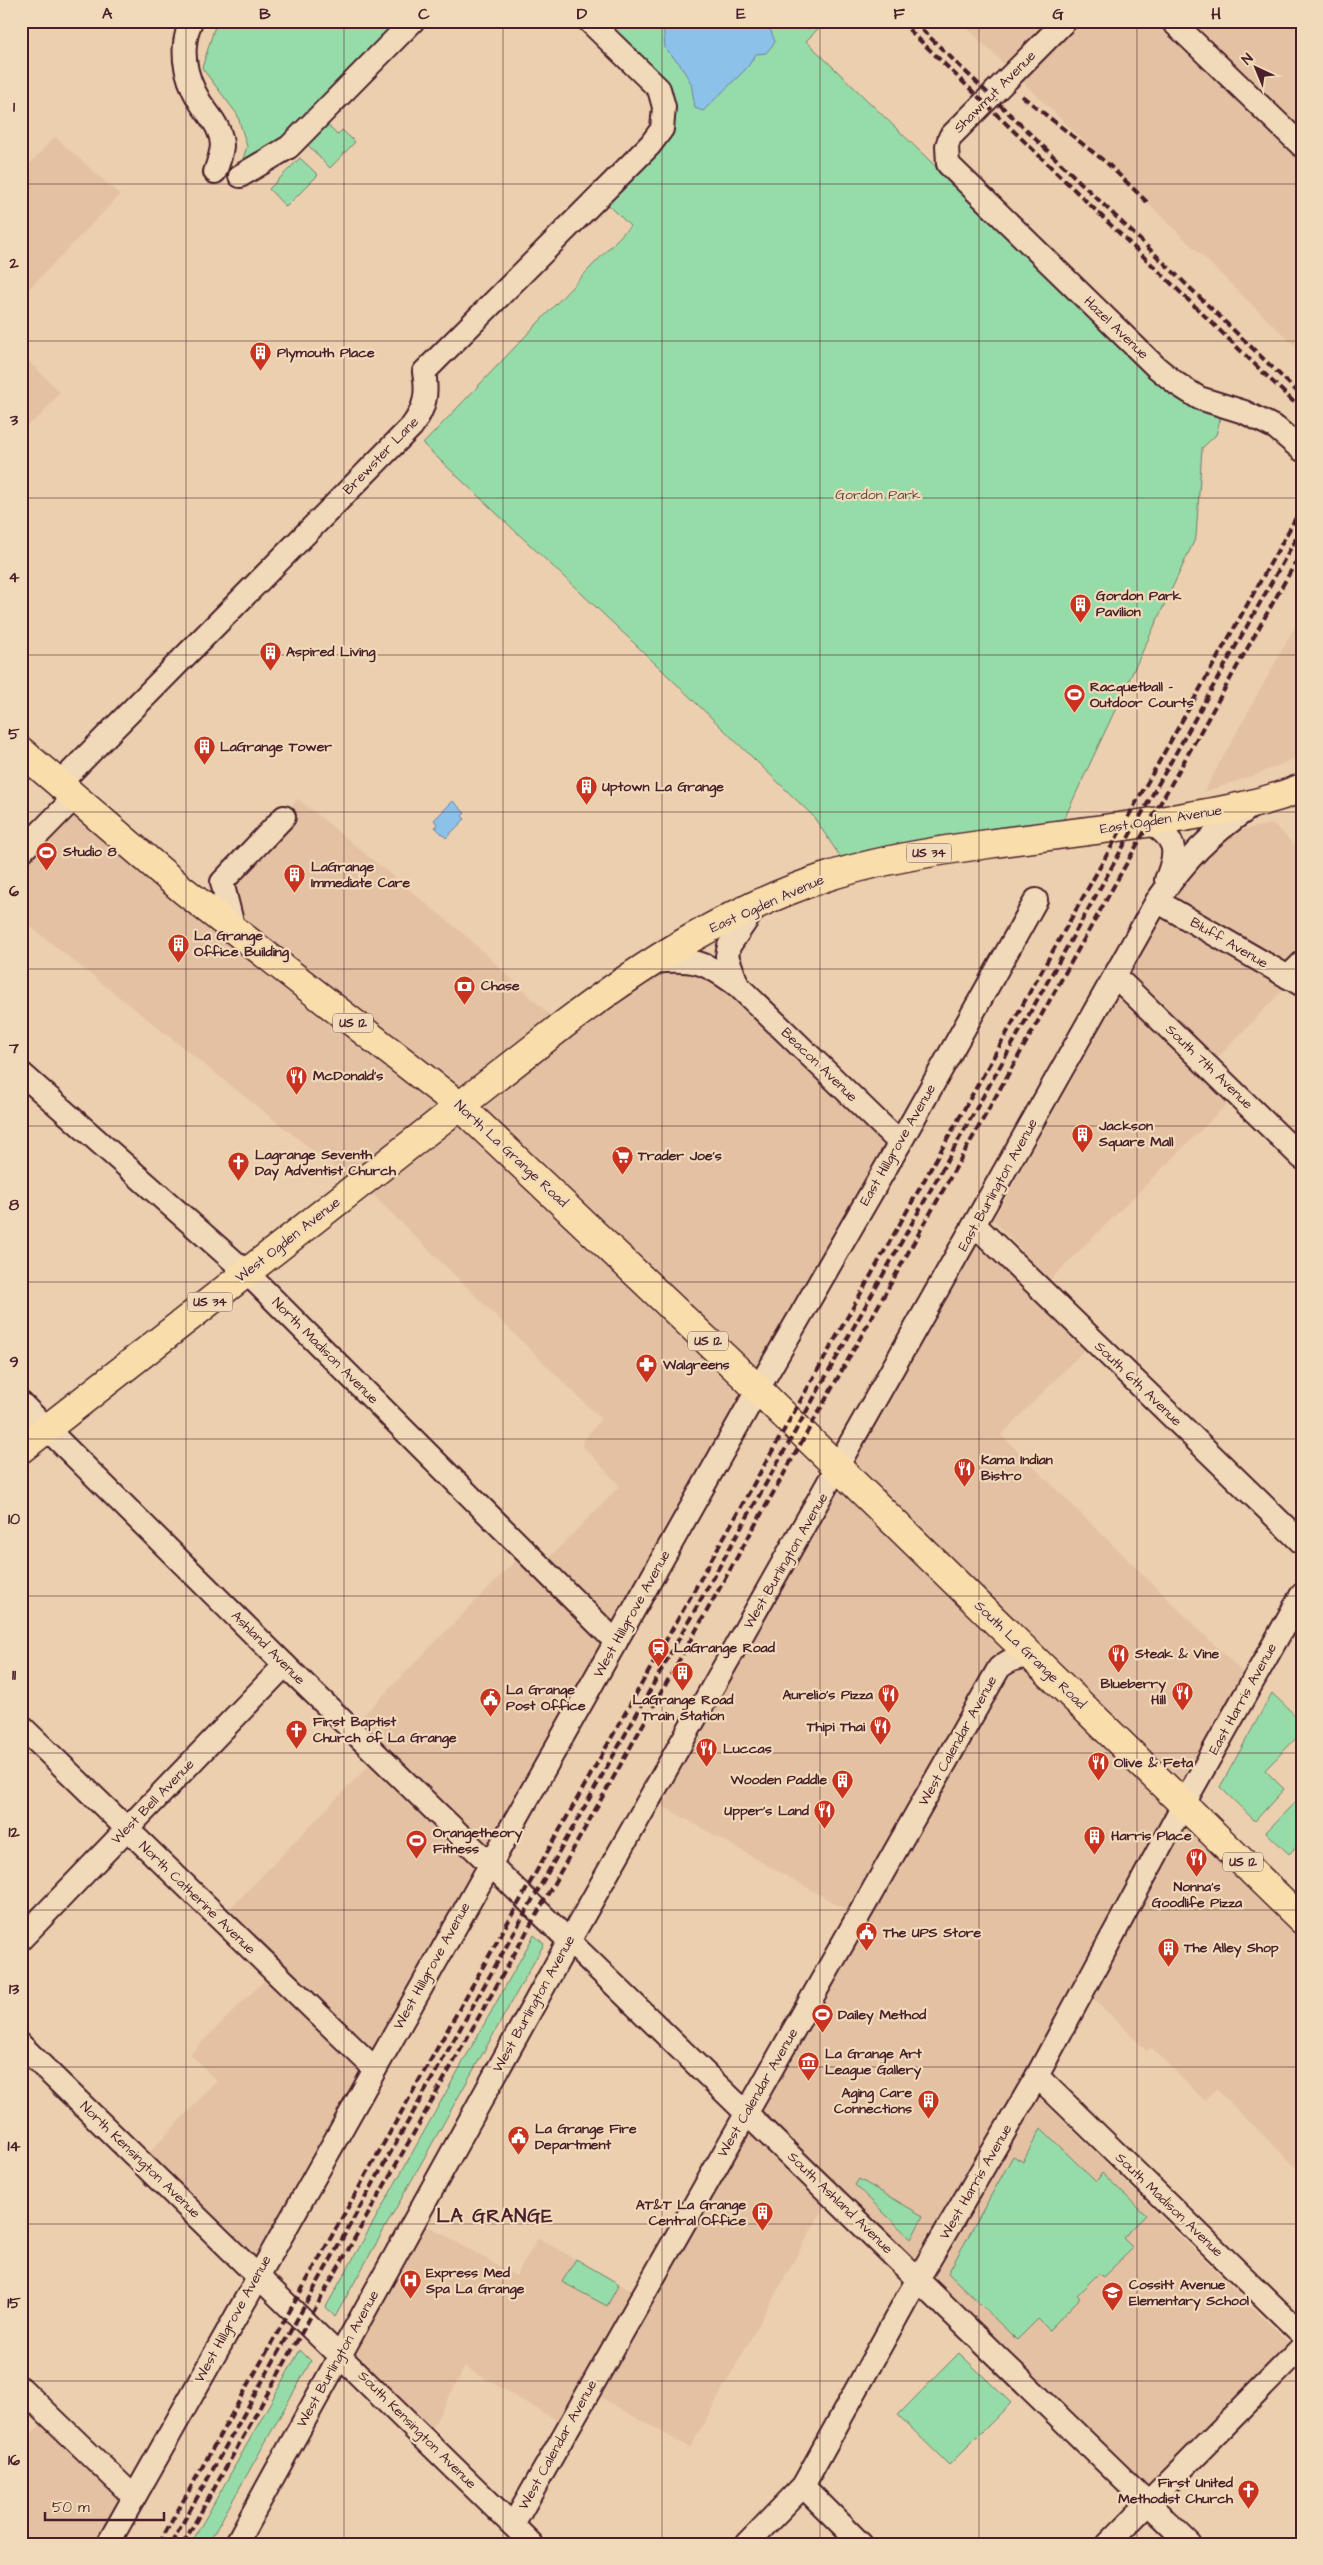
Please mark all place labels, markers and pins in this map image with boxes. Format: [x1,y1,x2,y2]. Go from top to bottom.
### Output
building icon: Plymouth Place [249,341,273,372]
place label: Plymouth Place [277,343,375,363]
place label: Gordon Park Pavilion [1096,586,1182,622]
building icon: Gordon Park Pavilion [1068,592,1092,623]
building icon: Aspired Living [258,640,282,671]
place label: Aspired Living [286,642,376,663]
place label: Racquetball - Outdoor Courts [1090,677,1194,713]
sports icon: Racquetball - Outdoor Courts [1062,683,1086,714]
building icon: LaGrange Tower [192,735,216,766]
place label: LaGrange Tower [220,737,332,758]
building icon: Uptown La Grange [574,775,598,806]
place label: Uptown La Grange [602,777,724,798]
sports icon: Studio 8 [35,840,59,871]
place label: Studio 8 [62,842,117,862]
place label: LaGrange Immediate Care [311,857,411,893]
building icon: LaGrange Immediate Care [283,863,307,894]
place label: La Grange Office Building [194,926,290,963]
building icon: La Grange Office Building [166,932,190,963]
bank icon: Chase [453,974,477,1005]
place label: Chase [481,976,520,996]
restaurant icon: McDonald's [285,1064,309,1095]
place label: McDonald's [313,1066,383,1086]
place label: Jackson Square Mall [1098,1116,1174,1152]
building icon: Jackson Square Mall [1071,1122,1095,1153]
supermarket icon: Trader Joe's [610,1144,634,1175]
place label: Lagrange Seventh Day Adventist Church [255,1145,397,1181]
place label: Trader Joe's [637,1146,722,1166]
church icon: Lagrange Seventh Day Adventist Church [227,1151,251,1182]
pharmacy icon: Walgreens [635,1353,659,1384]
place label: Walgreens [662,1355,730,1376]
place label: Kama Indian Bistro [981,1450,1053,1486]
restaurant icon: Kama Indian Bistro [953,1456,977,1487]
station icon: LaGrange Road [646,1636,670,1667]
place label: LaGrange Road [674,1638,776,1659]
restaurant icon: Steak & Vine [1107,1642,1131,1673]
place label: Steak & Vine [1134,1644,1219,1664]
building icon: LaGrange Road Train Station [671,1660,695,1691]
place label: Blueberry Hill [1101,1674,1167,1710]
place label: La Grange Post Office [506,1680,586,1716]
restaurant icon: Blueberry Hill [1170,1680,1194,1711]
restaurant icon: Aurelio's Pizza [877,1683,901,1714]
place label: Aurelio's Pizza [782,1685,874,1705]
public building icon: La Grange Post Office [478,1686,502,1717]
place label: LaGrange Road Train Station [633,1690,734,1726]
place label: First Baptist Church of La Grange [313,1712,457,1749]
restaurant icon: Thipi Thai [869,1715,893,1746]
place label: Thipi Thai [806,1717,866,1737]
church icon: First Baptist Church of La Grange [285,1718,309,1749]
restaurant icon: Luccas [695,1737,719,1768]
place label: Luccas [723,1739,772,1759]
restaurant icon: Olive & Feta [1086,1751,1110,1782]
place label: Olive & Feta [1114,1753,1194,1773]
building icon: Wooden Paddle [831,1768,855,1799]
place label: Wooden Paddle [730,1770,827,1790]
restaurant icon: Upper's Land [813,1799,837,1830]
place label: Upper's Land [724,1801,810,1821]
place label: Orangetheory Fitness [433,1823,523,1859]
building icon: Harris Place [1083,1824,1107,1855]
place label: Harris Place [1111,1826,1192,1846]
sports icon: Orangetheory Fitness [405,1829,429,1860]
restaurant icon: Nonna's Goodlife Pizza [1185,1847,1209,1878]
place label: Nonna's Goodlife Pizza [1152,1877,1243,1913]
public building icon: The UPS Store [855,1921,879,1952]
place label: The UPS Store [882,1923,981,1943]
building icon: The Alley Shop [1156,1936,1180,1967]
place label: The Alley Shop [1183,1938,1279,1958]
sports icon: Dailey Method [810,2003,834,2034]
place label: Dailey Method [838,2005,927,2025]
place label: La Grange Art League Gallery [825,2044,922,2081]
museum icon: La Grange Art League Gallery [797,2050,821,2081]
place label: Aging Care Connections [834,2083,912,2119]
building icon: Aging Care Connections [916,2089,940,2120]
place label: La Grange Fire Department [535,2119,637,2155]
public building icon: La Grange Fire Department [507,2125,531,2156]
place label: AT&T La Grange Central Office [636,2195,746,2231]
building icon: AT&T La Grange Central Office [750,2201,774,2232]
place label: Express Med Spa La Grange [425,2263,525,2300]
hospital icon: Express Med Spa La Grange [398,2269,422,2300]
place label: Cossitt Avenue Elementary School [1129,2275,1250,2311]
school or university icon: Cossitt Avenue Elementary School [1101,2281,1125,2312]
place label: First United Methodist Church [1118,2473,1234,2509]
church icon: First United Methodist Church [1237,2479,1261,2510]

